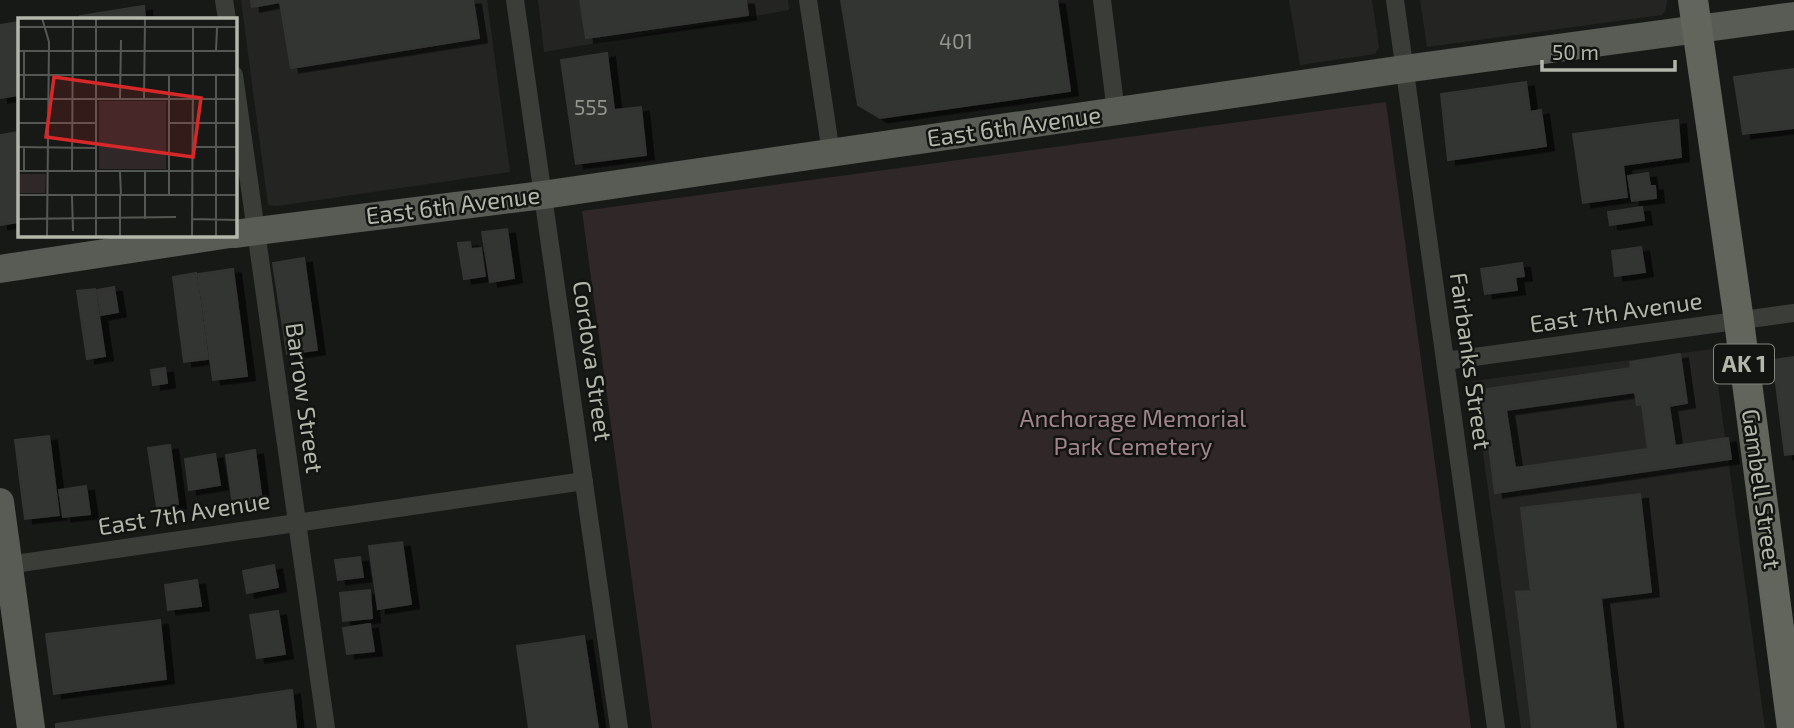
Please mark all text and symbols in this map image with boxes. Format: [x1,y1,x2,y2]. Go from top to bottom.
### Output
inset map [18,18,236,236]
house number: 401 [939,28,973,53]
scale bar [1542,28,1675,72]
text: 50 m [1552,39,1599,64]
house number: 555 [574,94,608,119]
street label: East 6th Avenue [925,99,1103,152]
street label: East 6th Avenue [364,179,542,230]
street label: Fairbanks Street [1445,270,1498,451]
street label: Cordova Street [568,279,619,443]
street label: East 7th Avenue [1528,285,1704,338]
street label: Barrow Street [281,321,330,475]
road number: AK 1 [1714,344,1774,384]
park label: Anchorage Memorial Park Cemetery [1020,403,1247,460]
street label: Gambell Street [1737,407,1788,571]
street label: East 7th Avenue [96,485,272,540]

